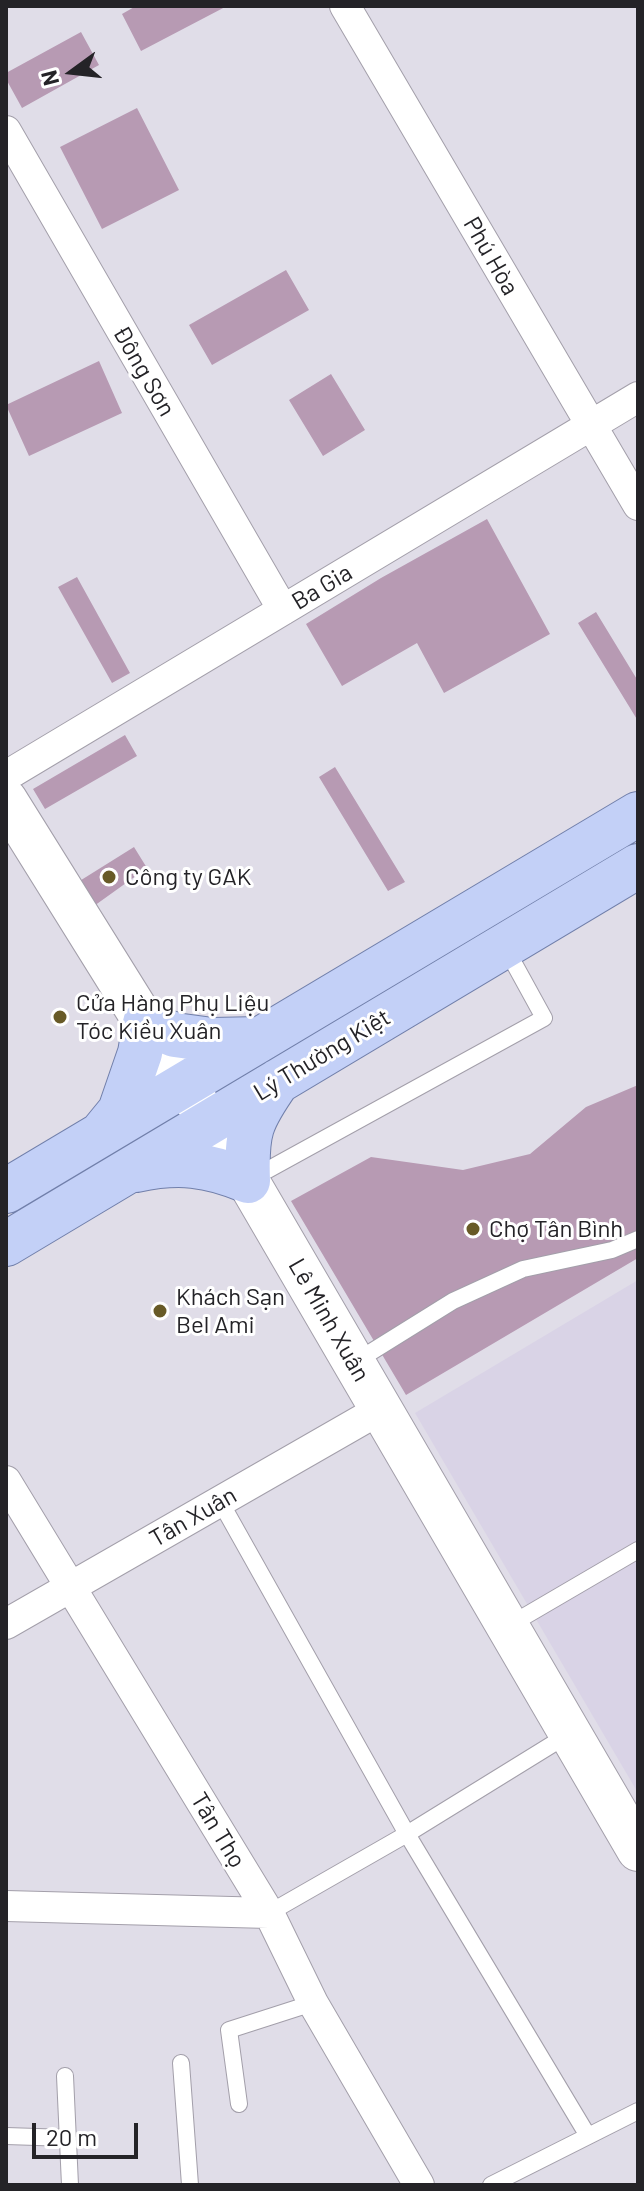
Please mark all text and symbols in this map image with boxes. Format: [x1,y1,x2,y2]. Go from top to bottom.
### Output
north arrow [32,32,112,112]
text: N [34,68,63,89]
street label: Phú Hòa [457,212,525,300]
street label: Đông Sơn [107,321,181,421]
street label: Ba Gia [287,558,357,616]
place label: Công ty GAK [125,863,252,891]
marker: Công ty GAK [100,868,118,886]
place label: Cửa Hàng Phụ Liệu Tóc Kiều Xuân [76,989,269,1045]
street label: Lý Thường Kiệt [248,1003,396,1107]
marker: Cửa Hàng Phụ Liệu Tóc Kiều Xuân [51,1008,69,1026]
place label: Chợ Tân Bình [489,1215,623,1243]
marker: Chợ Tân Bình [464,1220,482,1238]
street label: Lê Minh Xuân [282,1253,376,1387]
place label: Khách Sạn Bel Ami [176,1283,285,1339]
marker: Khách Sạn Bel Ami [151,1302,169,1320]
street label: Tân Xuân [144,1481,242,1553]
street label: Tân Thọ [184,1787,252,1873]
scale bar [36,2107,142,2157]
text: 20 m [46,2122,97,2151]

